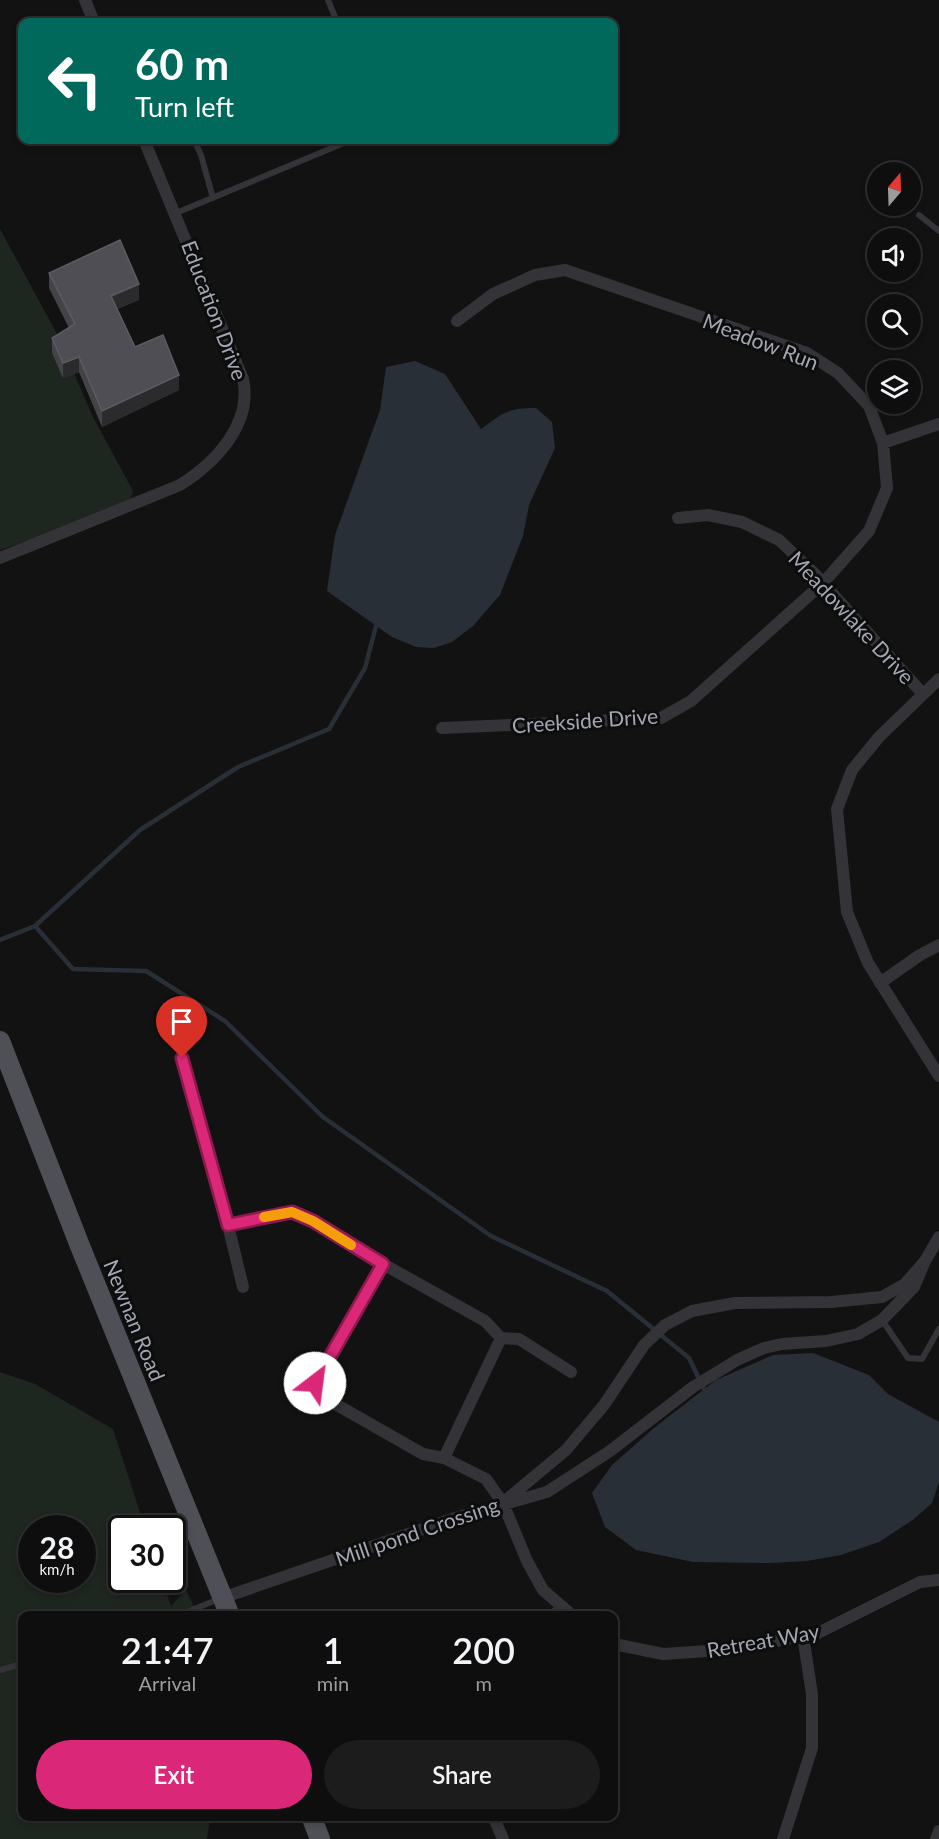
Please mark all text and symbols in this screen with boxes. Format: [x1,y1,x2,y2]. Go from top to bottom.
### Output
text: 60 m [135,39,229,89]
icon: left [36,42,114,120]
text: Turn left [135,90,234,123]
north arrow [867,162,921,216]
map controls [867,162,921,414]
button: sound [867,228,921,282]
street label: Education Drive [177,237,253,383]
button: search [867,294,921,348]
street label: Meadow Run [700,308,822,374]
button: layers [867,360,921,414]
street label: Meadowlake Drive [784,545,920,689]
street label: Creekside Drive [511,702,659,738]
pin [156,996,207,1058]
icon: arrive [165,1005,198,1038]
street label: Newnan Road [99,1256,171,1384]
position arrow [283,1351,347,1415]
street label: Mill pond Crossing [332,1491,502,1571]
speed limit sign: 30 [108,1515,186,1593]
text: 28 [40,1529,74,1565]
text: km/h [39,1560,75,1578]
street label: Retreat Way [705,1618,821,1662]
text: 21:47 [121,1628,214,1672]
text: 1 [323,1628,343,1672]
text: 200 [452,1628,515,1672]
text: Arrival [139,1671,196,1695]
text: min [317,1671,349,1695]
text: m [475,1671,492,1695]
button: Exit [36,1740,312,1809]
button: Share [324,1740,600,1809]

